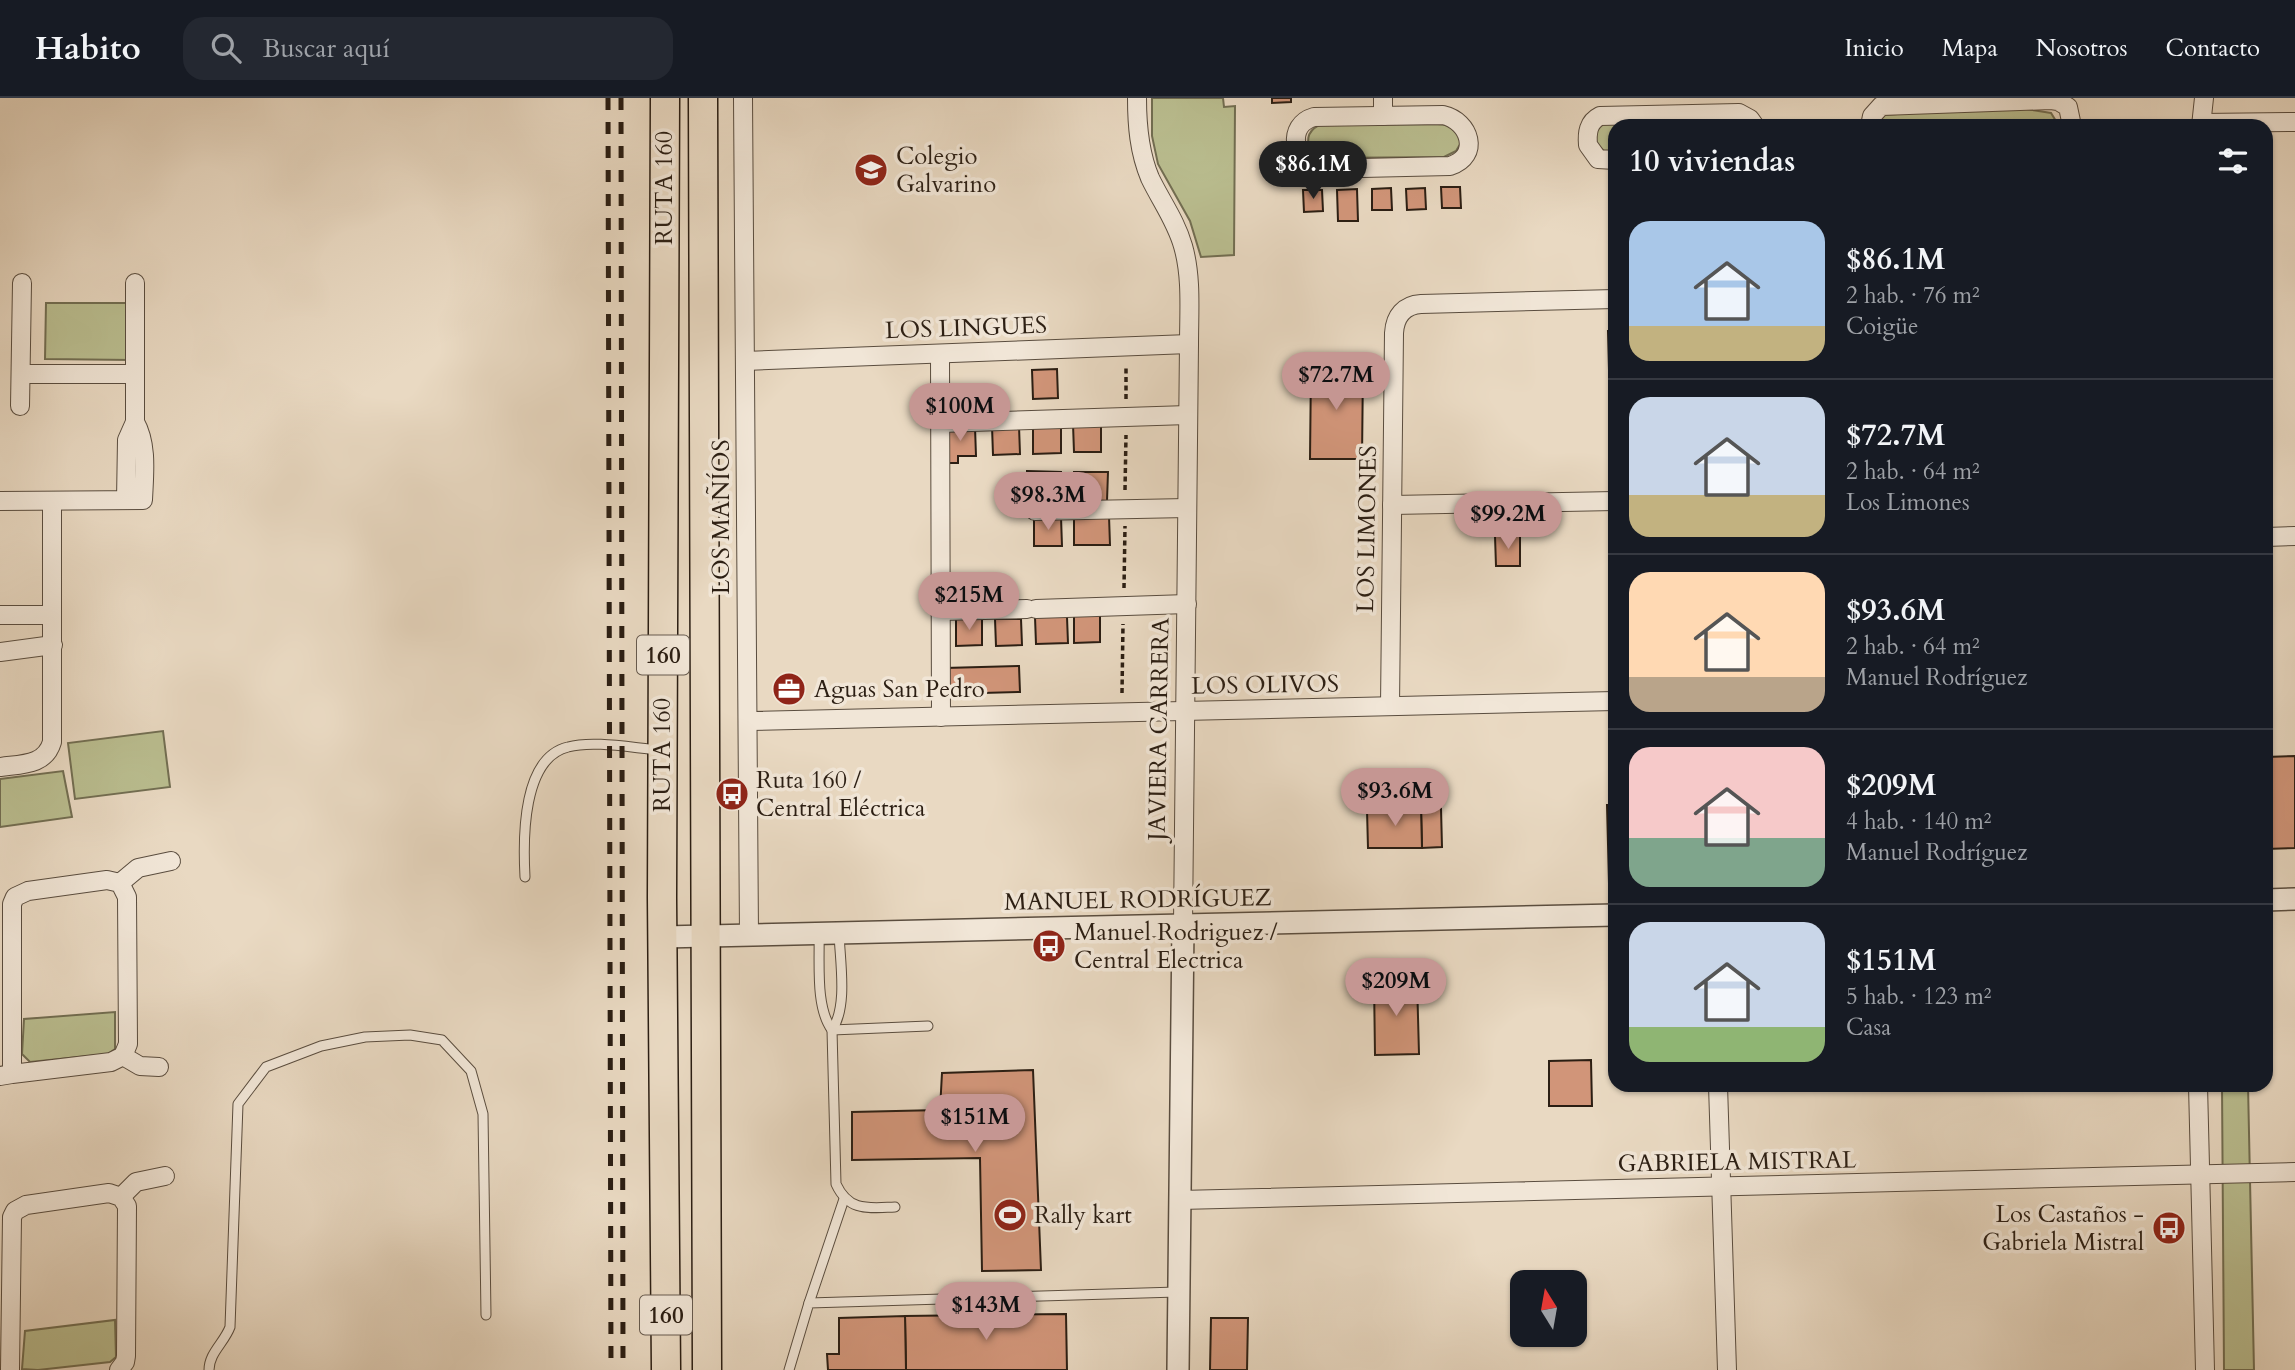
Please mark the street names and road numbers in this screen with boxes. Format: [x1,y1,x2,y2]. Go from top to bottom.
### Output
street label: RUTA 160 [648,131,681,245]
street label: LOS LINGUES [884,309,1048,347]
street label: LOS MAÑÍOS [705,440,738,594]
street label: LOS LIMONES [1349,445,1385,613]
street label: JAVIERA CARRERA [1141,616,1177,844]
road number: 160 [637,636,689,674]
street label: LOS OLIVOS [1191,667,1339,703]
street label: RUTA 160 [646,698,679,812]
street label: MANUEL RODRÍGUEZ [1004,881,1272,919]
street label: GABRIELA MISTRAL [1617,1143,1857,1181]
road number: 160 [640,1296,692,1334]

